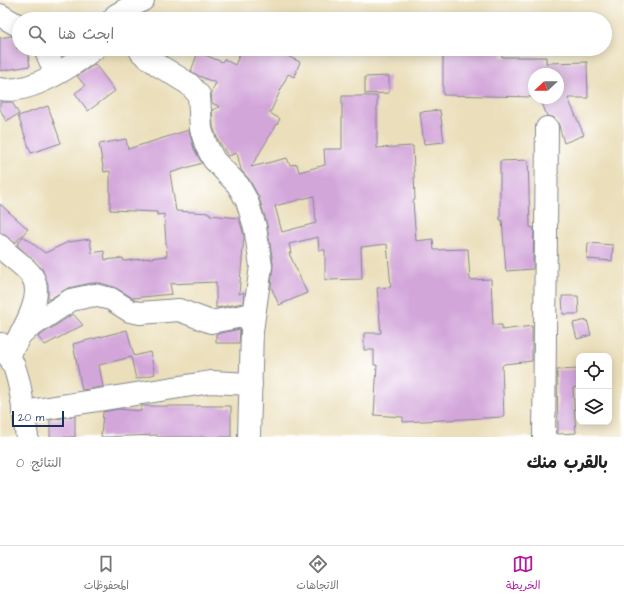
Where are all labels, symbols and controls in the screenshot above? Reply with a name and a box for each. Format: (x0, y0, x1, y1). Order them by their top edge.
search box (12, 12, 612, 56)
icon: search (26, 23, 48, 45)
text: ابحث هنا (58, 24, 114, 45)
north arrow (528, 68, 564, 104)
map controls (576, 353, 612, 425)
button: locate (576, 353, 612, 389)
button: layers (576, 389, 612, 425)
scale bar (12, 409, 64, 428)
text: 20 m (18, 410, 44, 425)
text: بالقرب منك (527, 451, 608, 475)
text: النتائج: 0 (16, 454, 62, 472)
tab: المحفوظات (84, 553, 129, 595)
tab: الاتجاهات (296, 553, 339, 595)
tab: الخريطة (506, 553, 540, 595)

